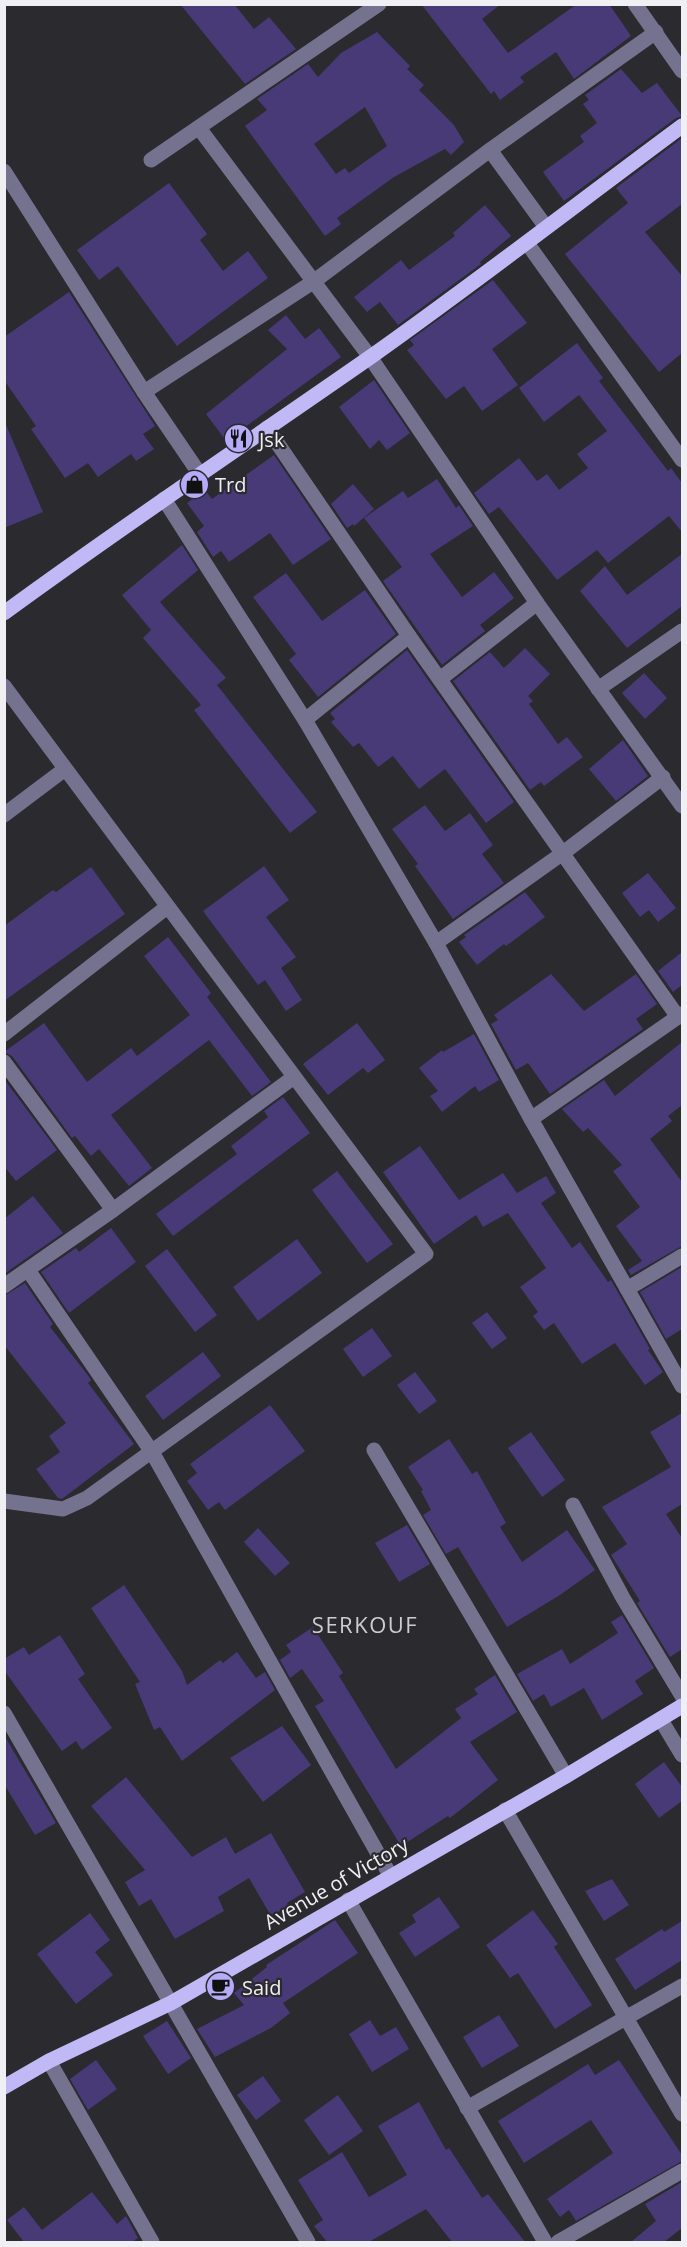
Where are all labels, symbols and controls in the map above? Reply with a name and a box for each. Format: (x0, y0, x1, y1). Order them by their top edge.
restaurant icon: Jsk (222, 423, 254, 455)
place label: Jsk (257, 426, 285, 453)
shop icon: Trd (178, 468, 210, 500)
place label: Trd (215, 471, 246, 498)
district label: SERKOUF (312, 1609, 418, 1639)
street label: Avenue of Victory (259, 1830, 414, 1935)
cafe icon: Said (205, 1971, 237, 2003)
place label: Said (242, 1974, 281, 2001)

